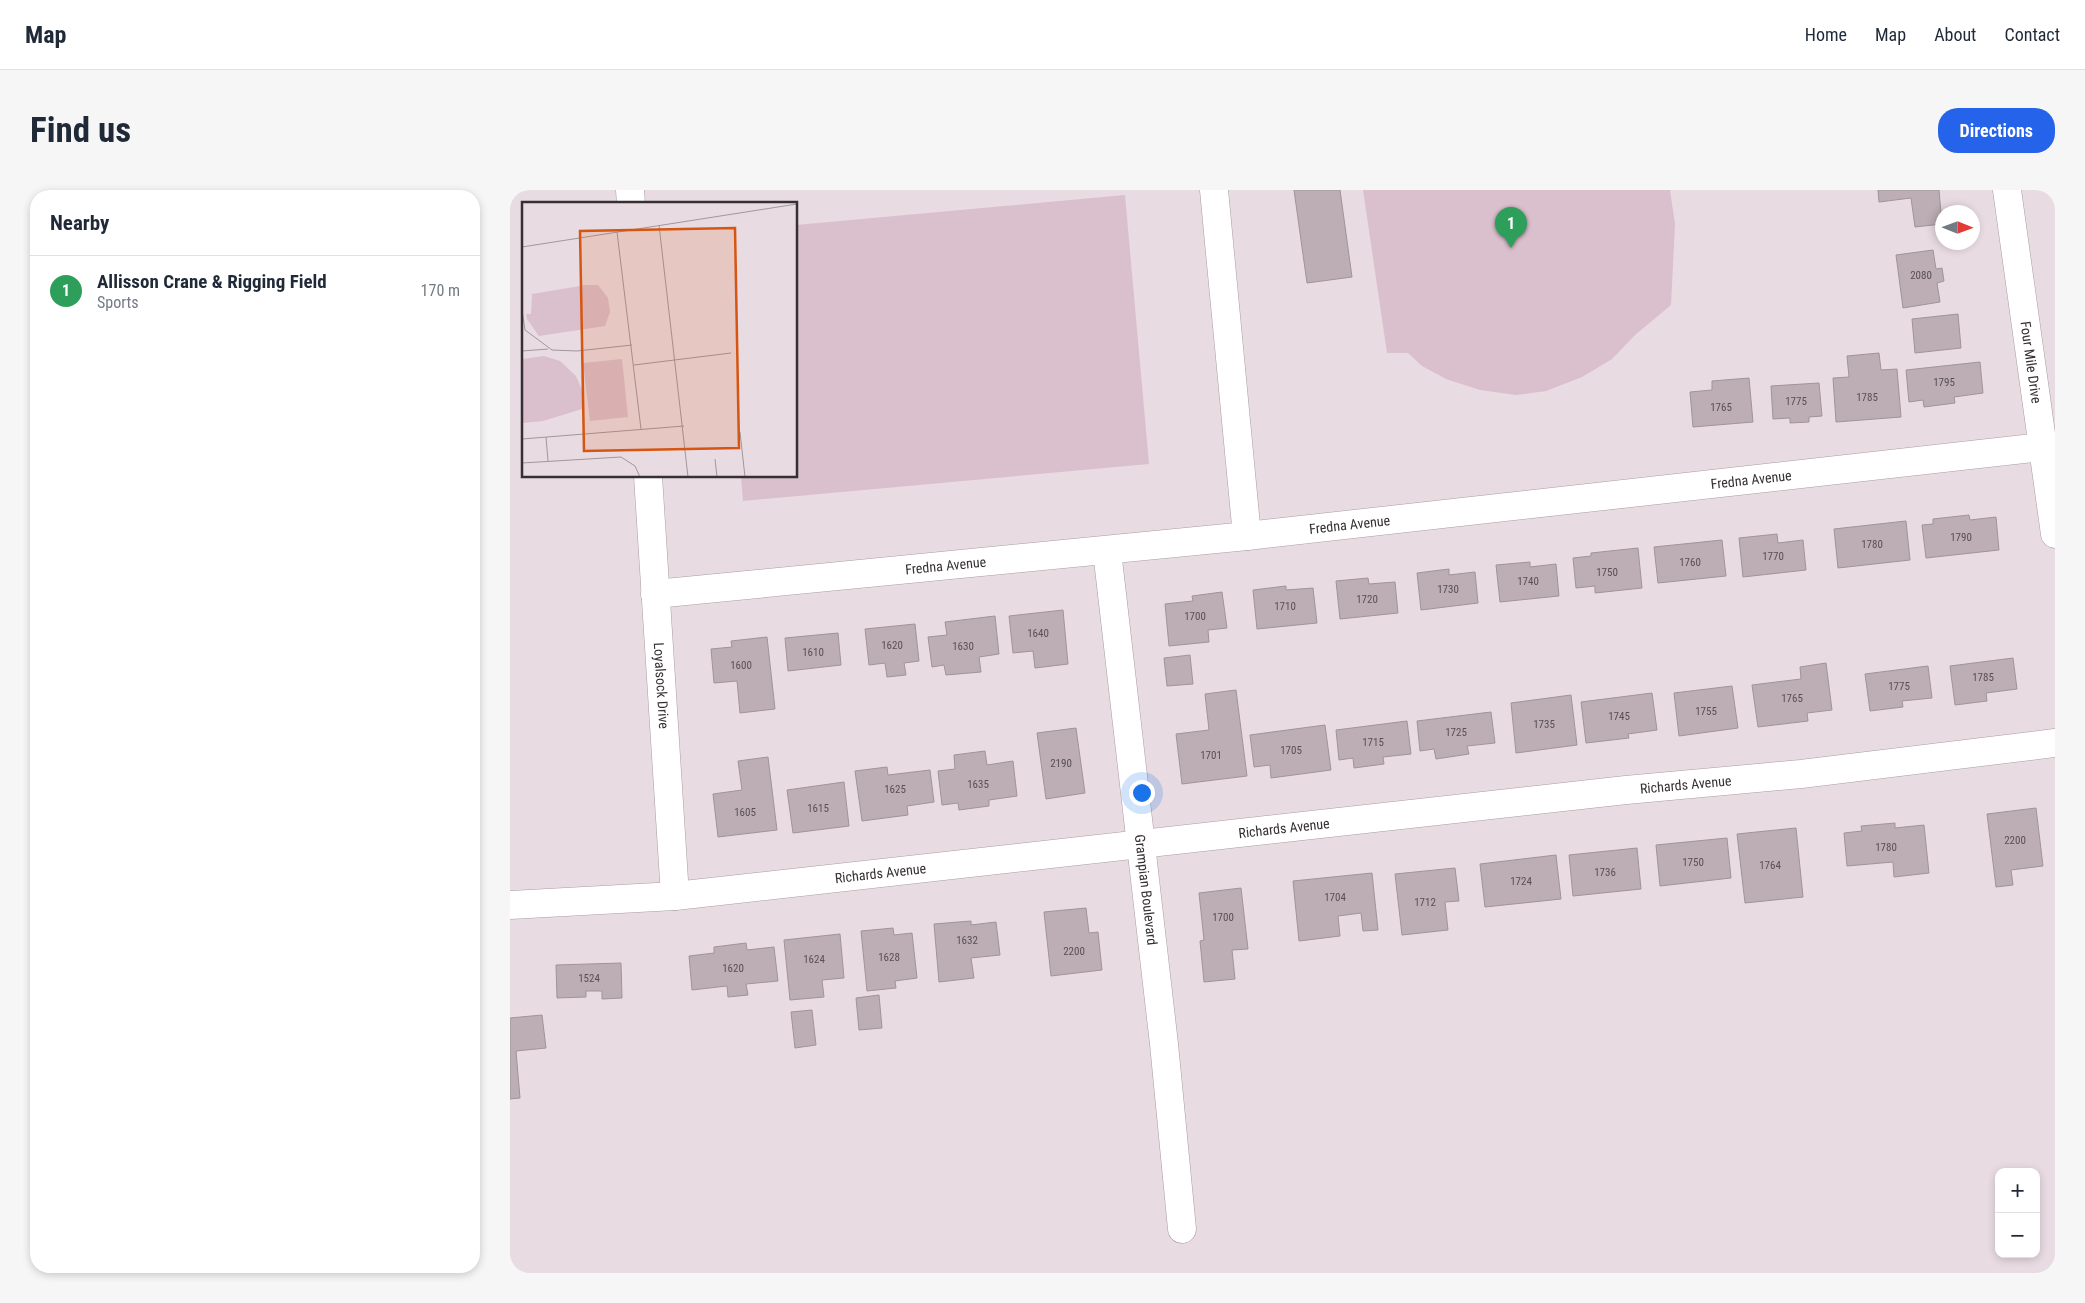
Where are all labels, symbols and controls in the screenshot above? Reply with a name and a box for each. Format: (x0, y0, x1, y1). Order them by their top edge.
text: Map (25, 21, 66, 49)
text: Home (1805, 24, 1847, 45)
text: Map (1875, 24, 1906, 45)
text: About (1934, 24, 1976, 45)
text: Contact (2004, 24, 2060, 45)
button: Directions (1938, 108, 2055, 153)
text: Find us (30, 110, 131, 151)
inset map (522, 202, 798, 478)
north arrow (1935, 205, 1980, 250)
pin: 1 (1495, 207, 1527, 248)
text: Nearby (50, 211, 109, 235)
house number: 2080 (1910, 269, 1932, 282)
text: Allisson Crane & Rigging Field (97, 270, 327, 293)
text: 1 (62, 281, 70, 300)
text: 170 m (421, 281, 460, 300)
text: Sports (97, 293, 139, 312)
street label: Four Mile Drive (2017, 320, 2045, 405)
house number: 1795 (1933, 376, 1955, 389)
house number: 1785 (1856, 391, 1878, 404)
house number: 1775 (1785, 395, 1807, 408)
house number: 1765 (1710, 401, 1732, 414)
street label: Fredna Avenue (1710, 467, 1793, 492)
street label: Fredna Avenue (1308, 512, 1391, 537)
house number: 1790 (1950, 531, 1972, 544)
house number: 1780 (1861, 538, 1883, 551)
house number: 1770 (1762, 550, 1784, 563)
street label: Fredna Avenue (904, 554, 987, 577)
house number: 1760 (1679, 556, 1701, 569)
house number: 1750 (1596, 566, 1618, 579)
house number: 1740 (1517, 575, 1539, 588)
house number: 1730 (1437, 583, 1459, 596)
house number: 1720 (1356, 593, 1378, 606)
house number: 1710 (1274, 600, 1296, 613)
house number: 1700 (1184, 610, 1206, 623)
house number: 1640 (1027, 627, 1049, 640)
house number: 1620 (881, 639, 903, 652)
house number: 1630 (952, 640, 974, 653)
street label: Loyalsock Drive (651, 642, 672, 730)
house number: 1610 (802, 646, 824, 659)
house number: 1600 (730, 659, 752, 672)
house number: 1785 (1972, 671, 1994, 684)
house number: 1775 (1888, 680, 1910, 693)
house number: 1765 (1781, 692, 1803, 705)
house number: 1755 (1695, 705, 1717, 718)
house number: 1745 (1608, 710, 1630, 723)
house number: 1735 (1533, 718, 1555, 731)
house number: 1725 (1445, 726, 1467, 739)
house number: 1715 (1362, 736, 1384, 749)
house number: 1705 (1280, 744, 1302, 757)
house number: 1701 (1200, 749, 1222, 762)
house number: 2190 (1050, 757, 1072, 770)
street label: Richards Avenue (1639, 772, 1732, 797)
house number: 1635 (967, 778, 989, 791)
your location (1129, 780, 1155, 806)
house number: 1625 (884, 783, 906, 796)
house number: 1615 (807, 802, 829, 815)
house number: 1605 (734, 806, 756, 819)
street label: Richards Avenue (1238, 815, 1331, 841)
street label: Grampian Boulevard (1132, 834, 1161, 946)
house number: 2200 (2004, 834, 2026, 847)
house number: 1780 (1875, 841, 1897, 854)
house number: 1750 (1682, 856, 1704, 869)
house number: 1764 (1759, 859, 1781, 872)
street label: Richards Avenue (834, 860, 927, 886)
house number: 1736 (1594, 866, 1616, 879)
house number: 1724 (1510, 875, 1532, 888)
house number: 1704 (1324, 891, 1346, 904)
house number: 1712 (1414, 896, 1436, 909)
house number: 1700 (1212, 911, 1234, 924)
house number: 1632 (956, 934, 978, 947)
house number: 2200 (1063, 945, 1085, 958)
house number: 1628 (878, 951, 900, 964)
house number: 1624 (803, 953, 825, 966)
house number: 1620 (722, 962, 744, 975)
house number: 1524 (578, 972, 600, 985)
map controls (1995, 1168, 2040, 1258)
button: + (1995, 1168, 2040, 1213)
button: − (1995, 1213, 2040, 1258)

